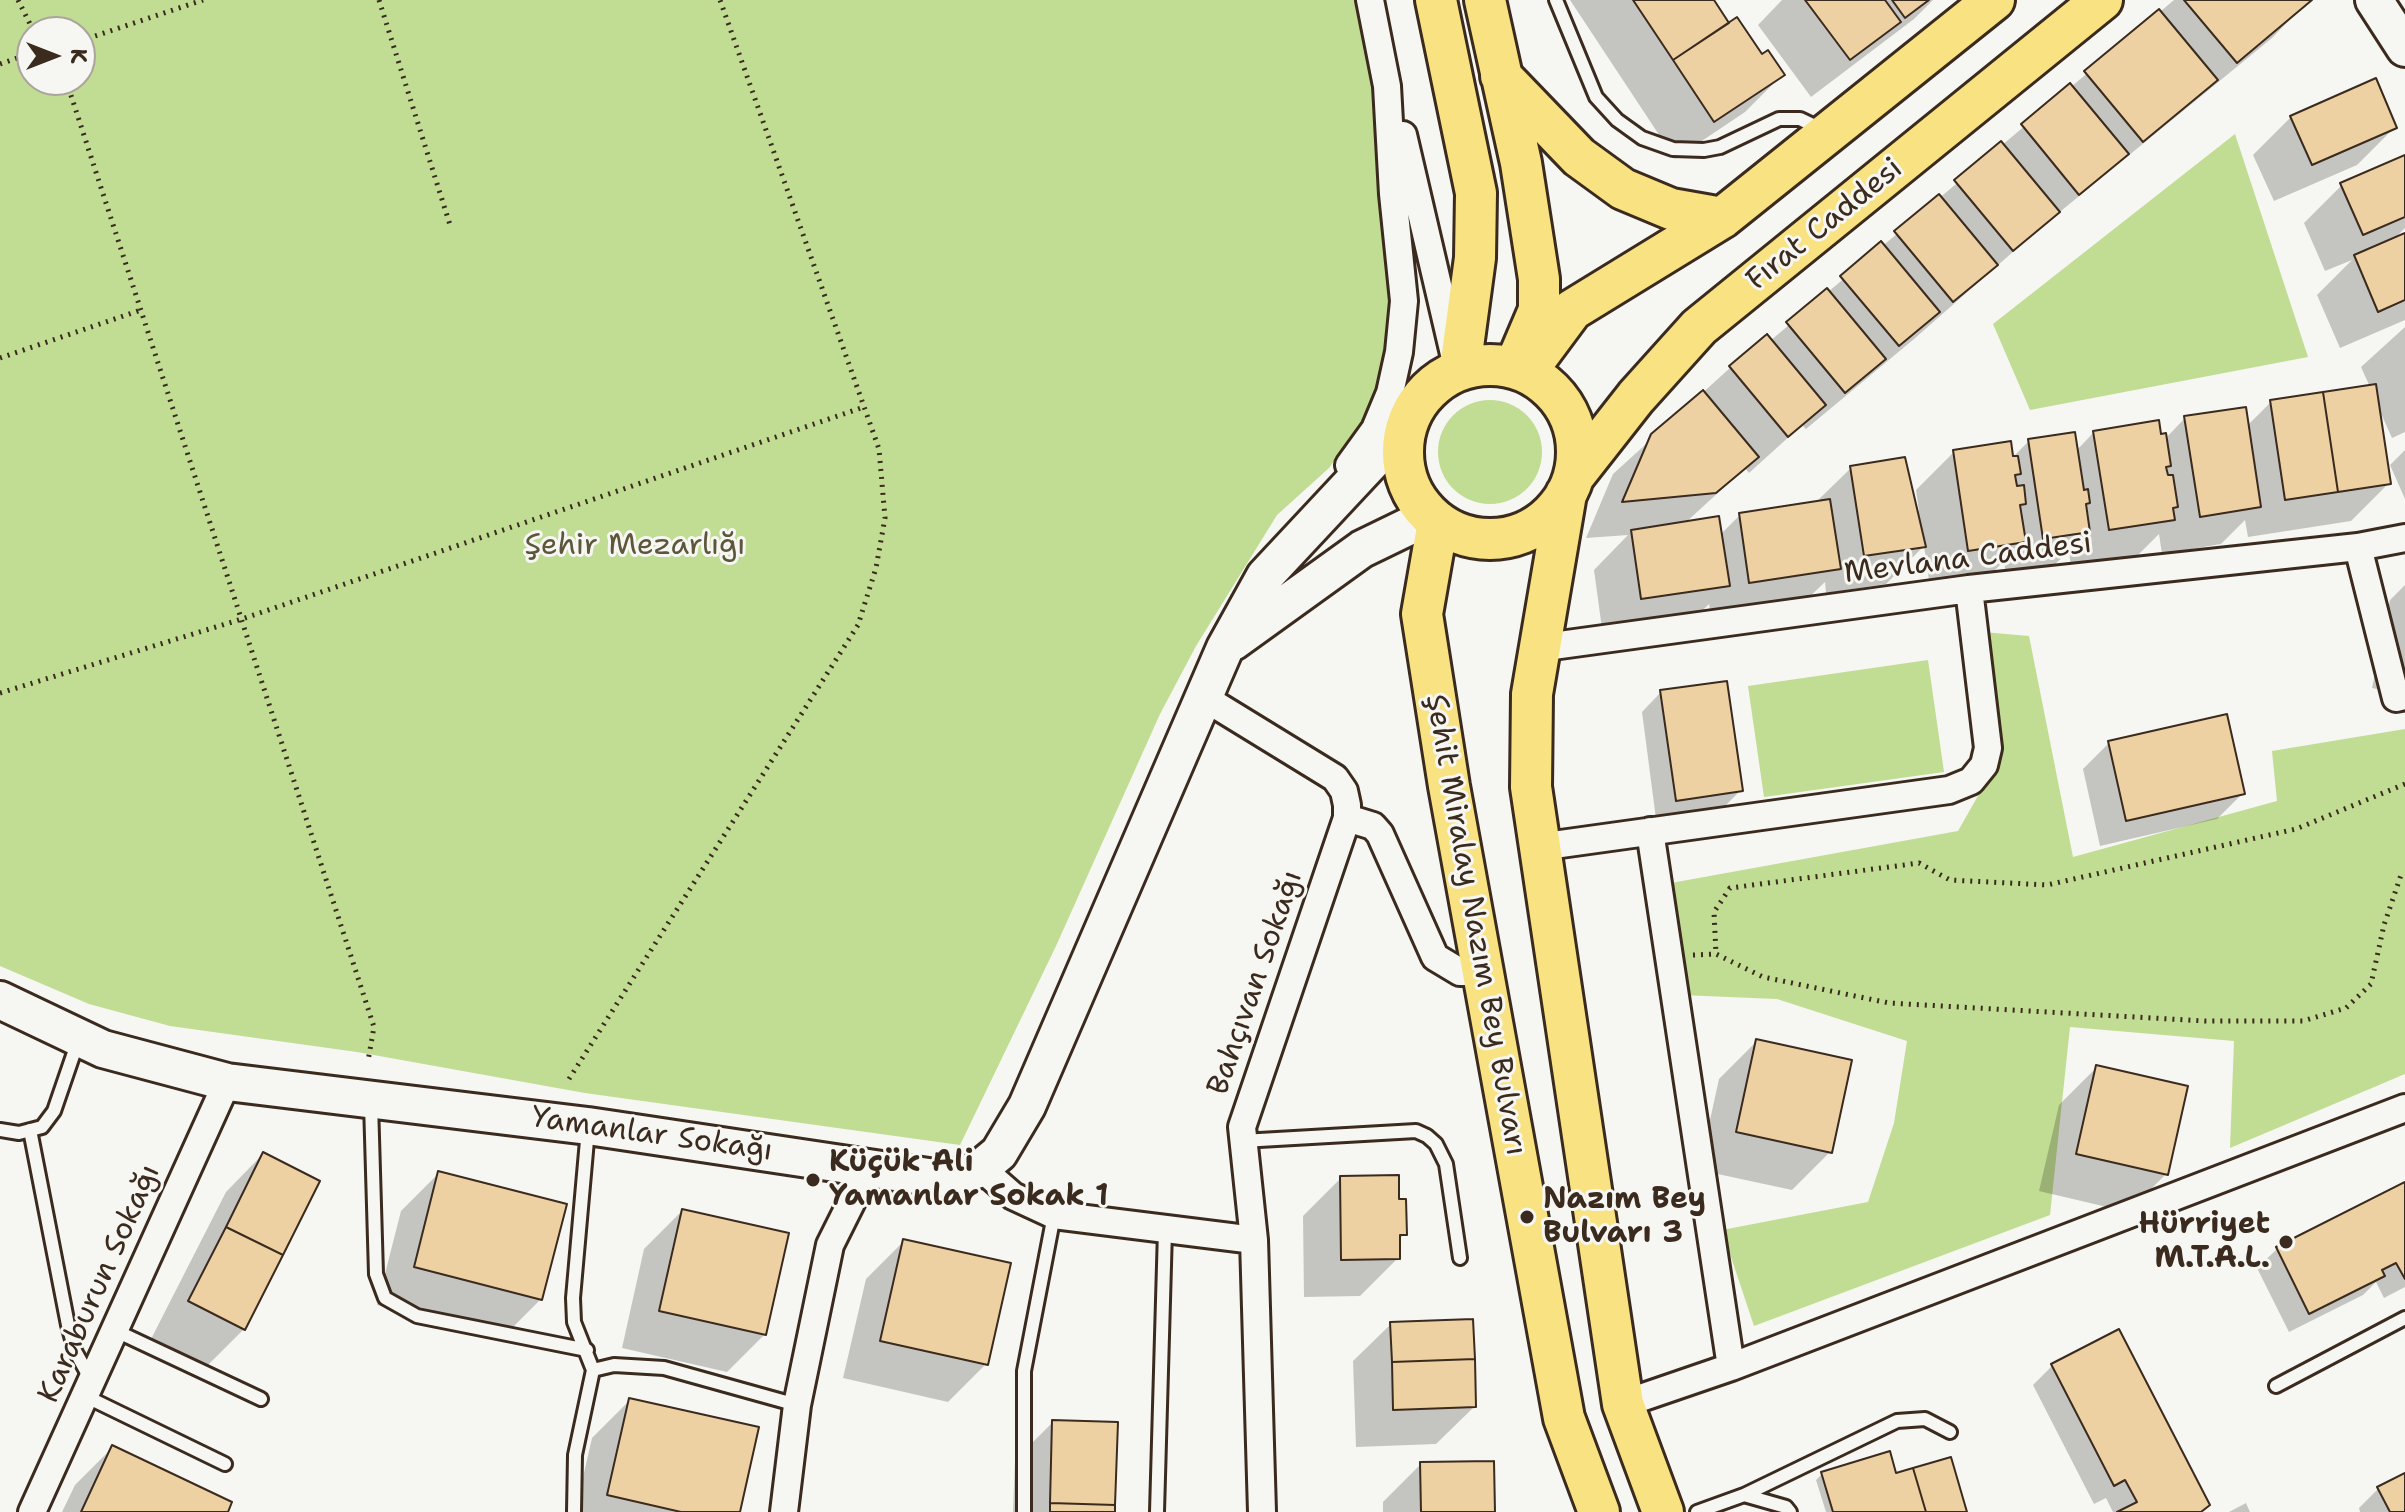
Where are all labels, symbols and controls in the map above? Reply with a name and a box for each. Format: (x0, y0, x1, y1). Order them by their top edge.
north arrow (16, 16, 96, 96)
text: K (64, 48, 93, 64)
street label: Fırat Caddesi (1740, 151, 1910, 299)
street label: Mevlana Caddesi (1842, 526, 2094, 592)
park label: Şehir Mezarlığı (525, 528, 745, 564)
street label: Şehit Miralay Nazım Bey Bulvarı (1417, 692, 1533, 1158)
street label: Bahçıvan Sokağı (1201, 866, 1311, 1100)
street label: Yamanlar Sokağı (529, 1100, 775, 1170)
place label: Küçük Ali Yamanlar Sokak 1 (829, 1145, 1109, 1216)
street label: Karaburun Sokağı (31, 1159, 169, 1409)
marker: Küçük Ali Yamanlar Sokak 1 (804, 1171, 822, 1189)
place label: Nazım Bey Bulvarı 3 (1543, 1182, 1706, 1252)
place label: Hürriyet M.T.A.L. (2138, 1207, 2270, 1278)
marker: Nazım Bey Bulvarı 3 (1518, 1208, 1536, 1226)
marker: Hürriyet M.T.A.L. (2277, 1233, 2295, 1251)

